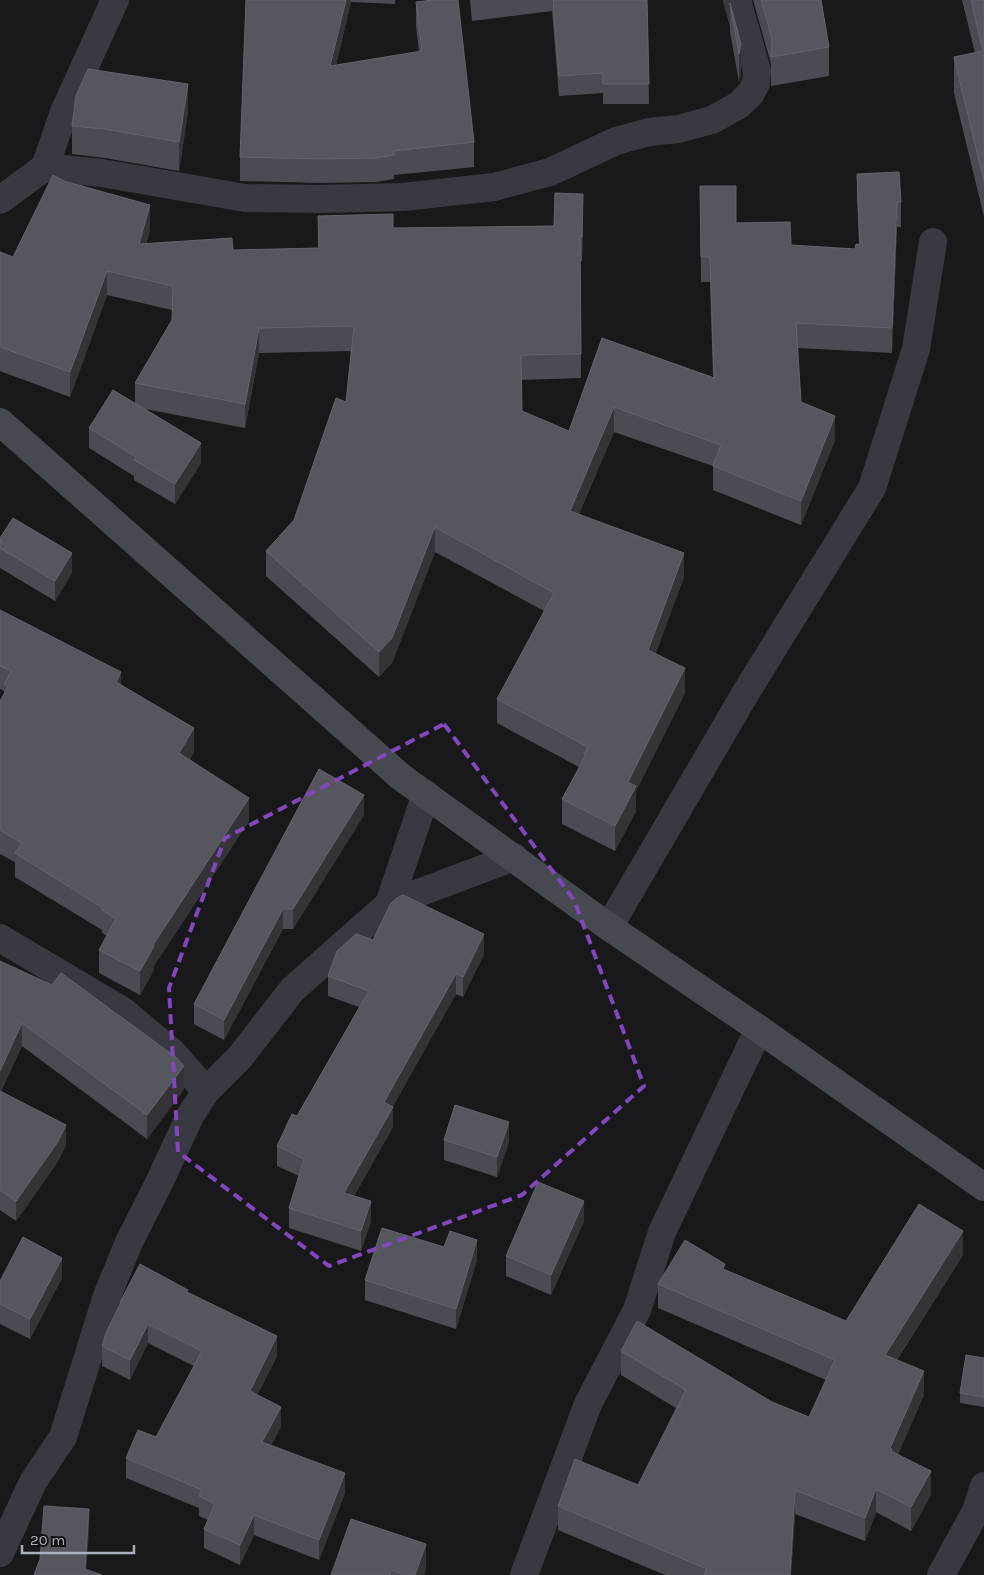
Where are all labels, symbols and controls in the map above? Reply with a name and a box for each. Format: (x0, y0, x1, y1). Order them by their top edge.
scale bar (22, 1522, 135, 1554)
text: 20 m (30, 1531, 65, 1549)

